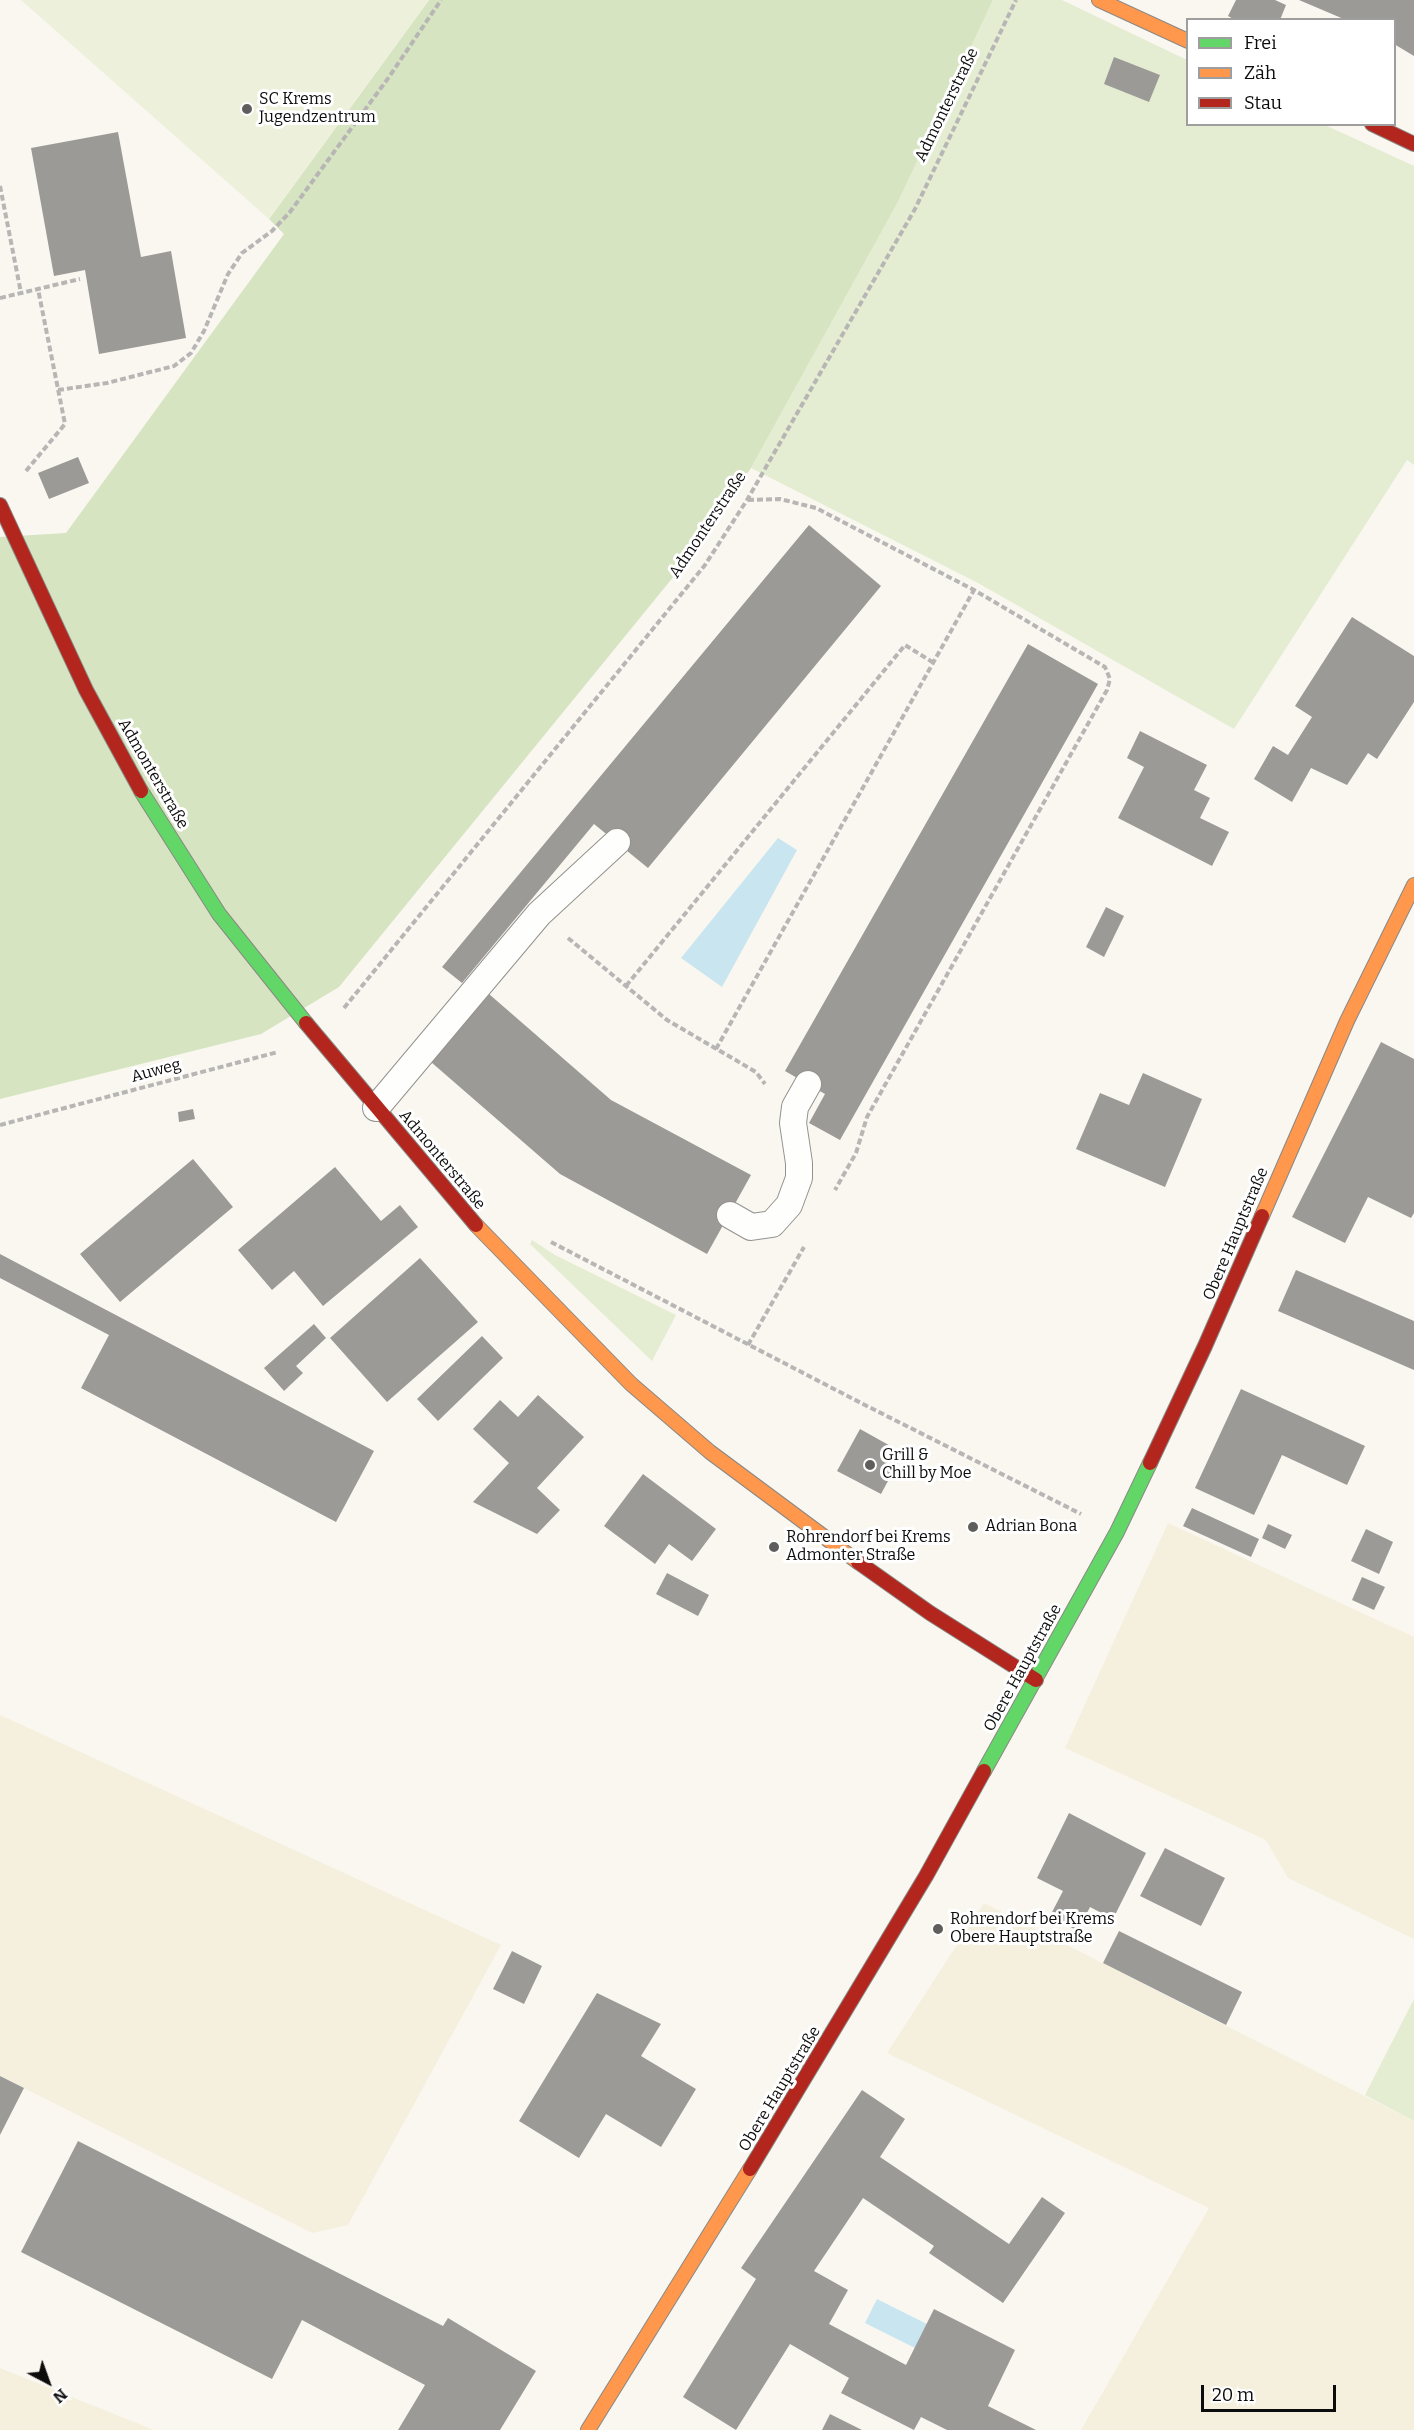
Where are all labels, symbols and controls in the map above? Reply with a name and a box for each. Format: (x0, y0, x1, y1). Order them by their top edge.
legend (1186, 18, 1396, 126)
text: Frei (1244, 32, 1277, 54)
street label: Admonterstraße (911, 45, 983, 165)
text: Zäh (1244, 62, 1276, 84)
place label: SC Krems Jugendzentrum (259, 90, 376, 128)
text: Stau (1244, 92, 1282, 114)
marker: SC Krems Jugendzentrum (240, 102, 254, 116)
street label: Admonterstraße (665, 468, 751, 582)
street label: Admonterstraße (114, 715, 192, 833)
street label: Auweg (129, 1055, 183, 1087)
street label: Admonterstraße (395, 1106, 489, 1214)
street label: Obere Hauptstraße (1199, 1165, 1273, 1303)
place label: Grill & Chill by Moe (882, 1446, 972, 1484)
marker: Grill & Chill by Moe (863, 1458, 877, 1472)
place label: Adrian Bona (985, 1517, 1077, 1537)
marker: Adrian Bona (966, 1520, 980, 1534)
place label: Rohrendorf bei Krems Admonter Straße (786, 1528, 951, 1566)
marker: Rohrendorf bei Krems Admonter Straße (767, 1540, 781, 1554)
street label: Obere Hauptstraße (980, 1601, 1066, 1735)
place label: Rohrendorf bei Krems Obere Hauptstraße (950, 1910, 1115, 1948)
marker: Rohrendorf bei Krems Obere Hauptstraße (931, 1922, 945, 1936)
street label: Obere Hauptstraße (735, 2023, 825, 2155)
north arrow (18, 2352, 78, 2412)
scale bar (1204, 2373, 1339, 2411)
text: 20 m (1212, 2384, 1254, 2406)
text: N (49, 2385, 71, 2407)

